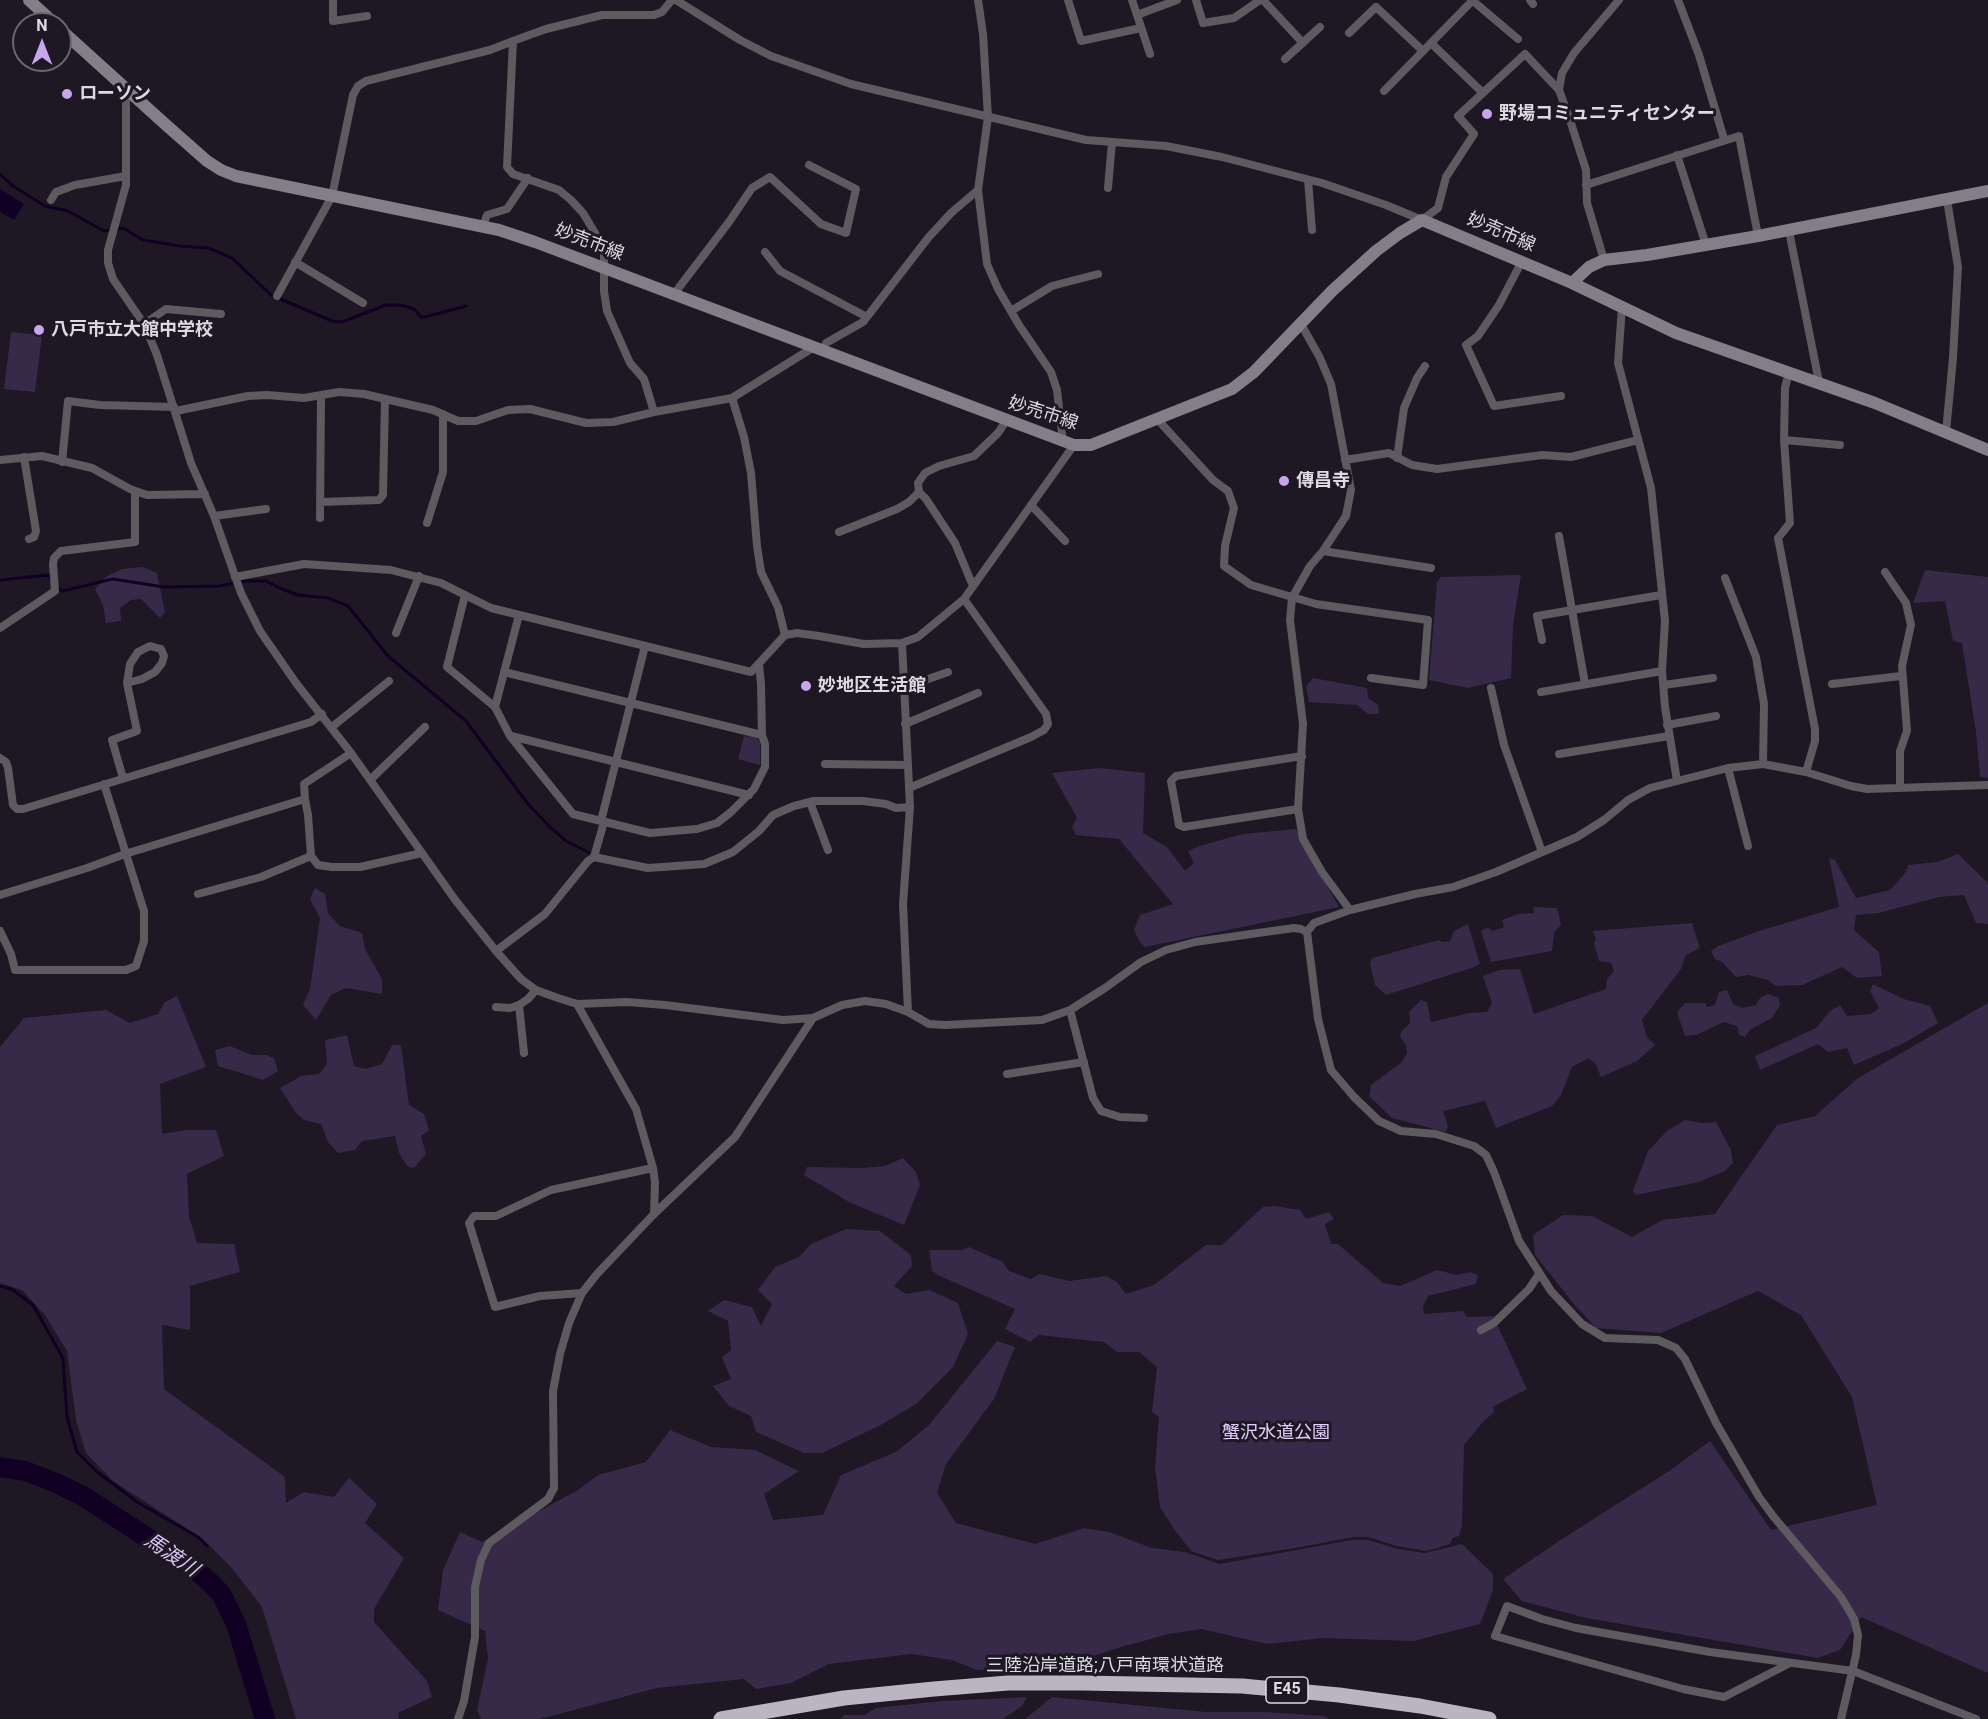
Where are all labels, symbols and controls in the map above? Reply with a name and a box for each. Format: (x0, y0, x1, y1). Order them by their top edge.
north arrow (12, 12, 72, 72)
text: N (36, 16, 48, 35)
place label: ローソン (79, 83, 151, 105)
marker: ローソン (60, 87, 74, 101)
place label: 野場コミュニティセンター (1499, 103, 1715, 125)
marker: 野場コミュニティセンター (1480, 107, 1494, 121)
street label: 妙売市線 (1464, 209, 1538, 257)
street label: 妙売市線 (552, 220, 626, 266)
place label: 八戸市立大館中学校 (51, 319, 213, 341)
marker: 八戸市立大館中学校 (32, 323, 46, 337)
street label: 妙売市線 (1005, 393, 1081, 435)
place label: 傳昌寺 (1296, 470, 1350, 492)
marker: 傳昌寺 (1277, 474, 1291, 488)
place label: 妙地区生活館 (818, 675, 926, 697)
marker: 妙地区生活館 (799, 679, 813, 693)
park label: 蟹沢水道公園 (1222, 1422, 1330, 1444)
water label: 馬渡川 (139, 1529, 203, 1583)
street label: 三陸沿岸道路;八戸南環状道路 (986, 1655, 1224, 1677)
road number: E45 (1266, 1677, 1308, 1703)

